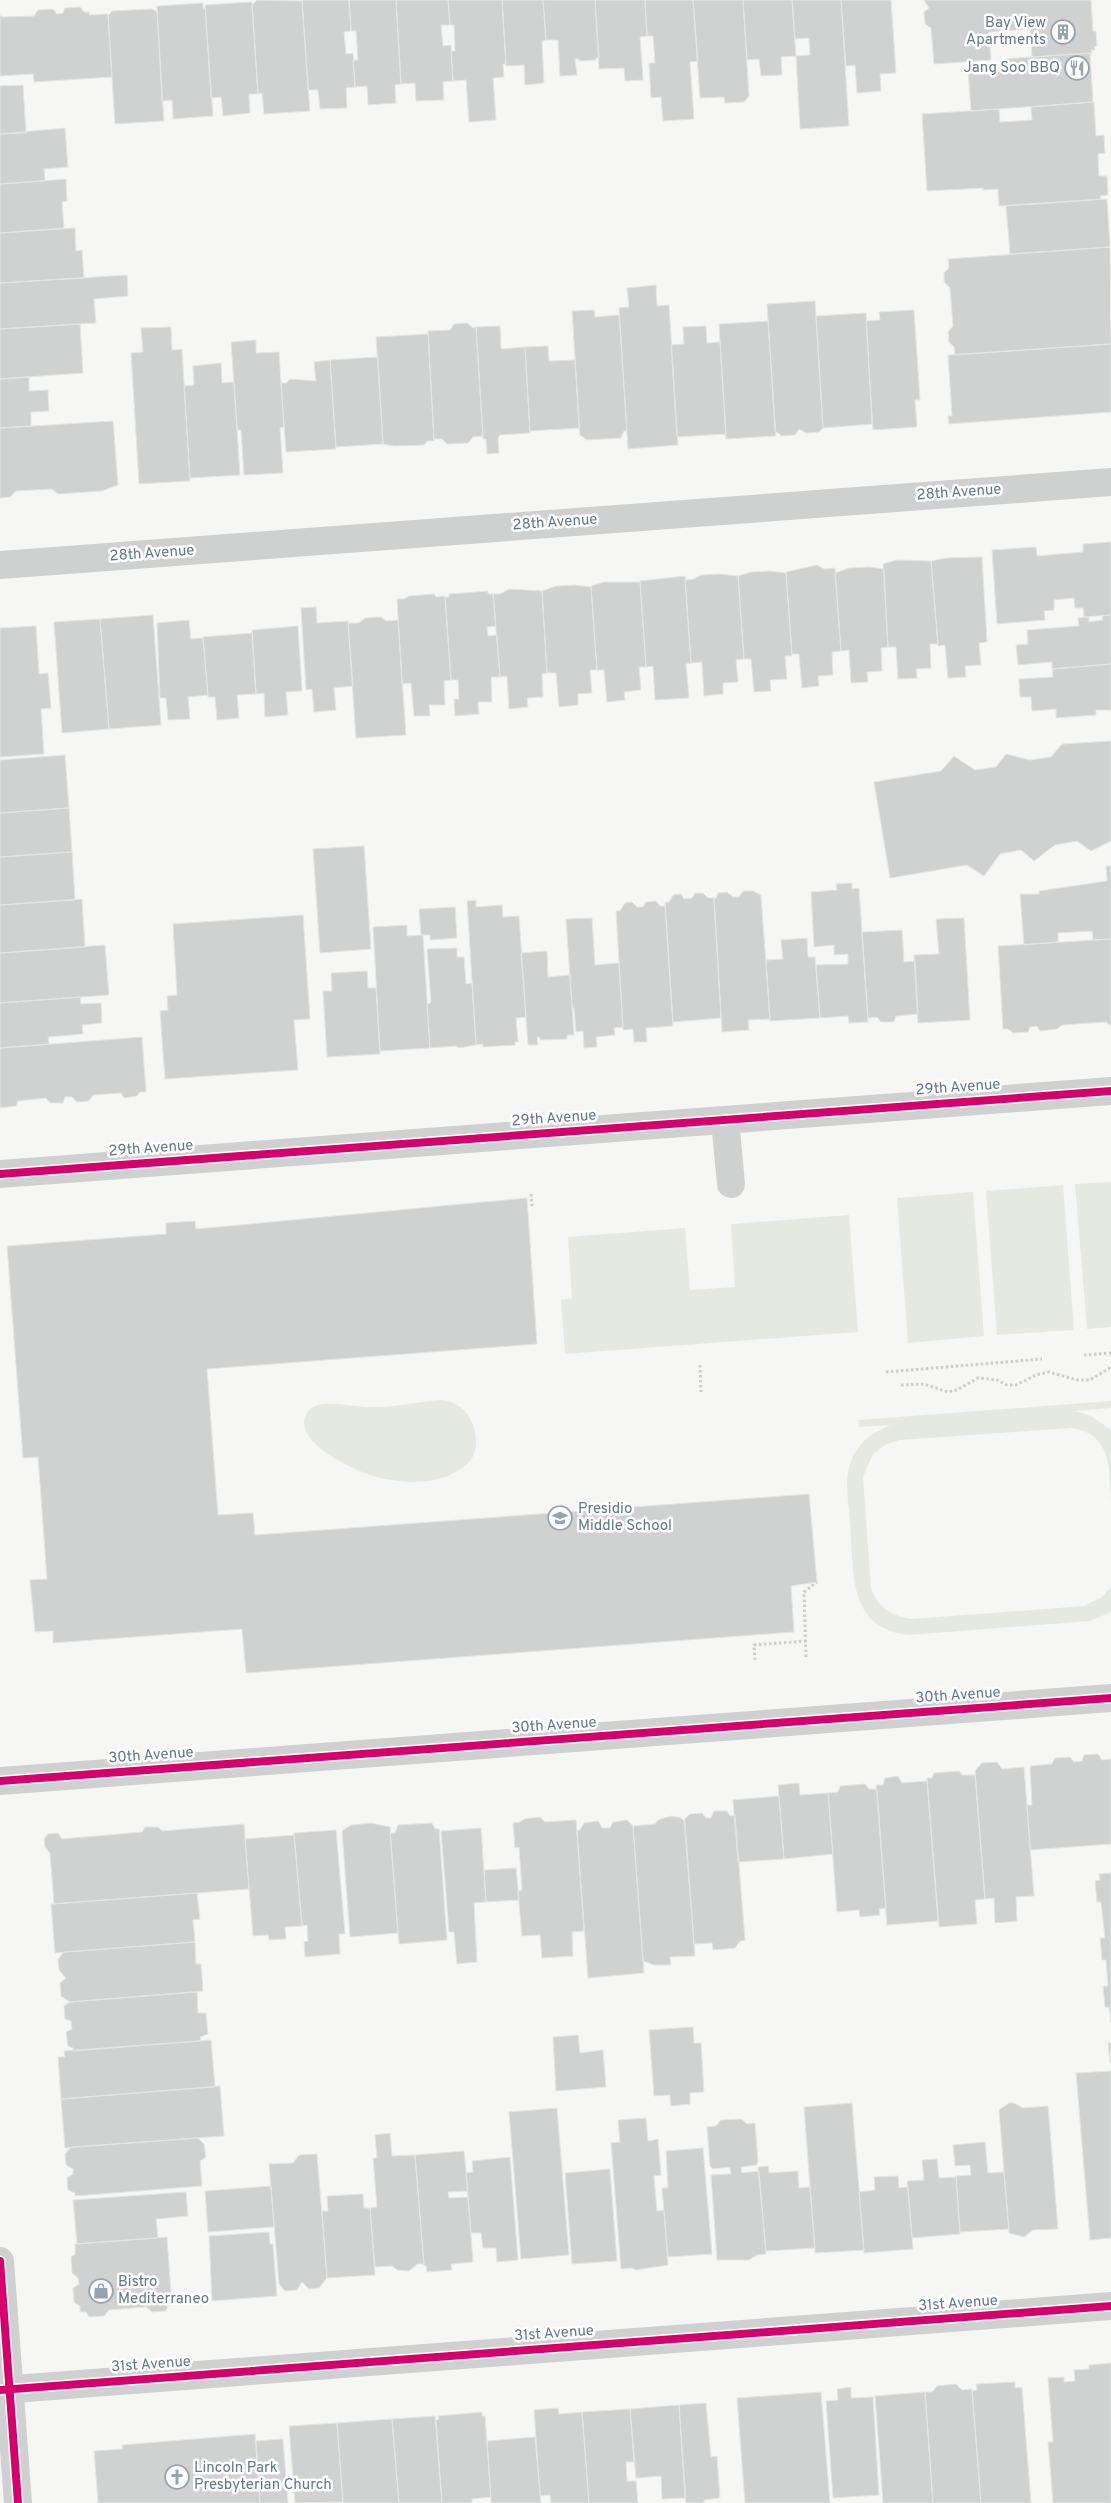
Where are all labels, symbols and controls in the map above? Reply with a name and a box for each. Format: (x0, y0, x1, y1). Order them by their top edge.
place label: Bay View Apartments (966, 14, 1046, 50)
building icon: Bay View Apartments (1050, 19, 1076, 45)
restaurant icon: Jang Soo BBQ (1064, 55, 1090, 81)
place label: Jang Soo BBQ (963, 59, 1060, 78)
street label: 28th Avenue (916, 481, 1002, 505)
street label: 28th Avenue (512, 511, 598, 535)
street label: 28th Avenue (109, 542, 195, 566)
street label: 29th Avenue (915, 1076, 1001, 1100)
street label: 29th Avenue (511, 1107, 597, 1131)
street label: 29th Avenue (108, 1137, 194, 1161)
place label: Presidio Middle School (578, 1500, 672, 1536)
school or university icon: Presidio Middle School (547, 1505, 573, 1531)
street label: 30th Avenue (915, 1684, 1001, 1708)
street label: 30th Avenue (511, 1714, 597, 1738)
street label: 30th Avenue (108, 1744, 194, 1768)
place label: Bistro Mediterraneo (118, 2273, 209, 2309)
shop icon: Bistro Mediterraneo (88, 2278, 114, 2304)
street label: 31st Avenue (917, 2292, 999, 2316)
street label: 31st Avenue (513, 2322, 595, 2346)
street label: 31st Avenue (110, 2353, 192, 2377)
place label: Lincoln Park Presbyterian Church (194, 2459, 332, 2495)
church icon: Lincoln Park Presbyterian Church (164, 2464, 190, 2490)

